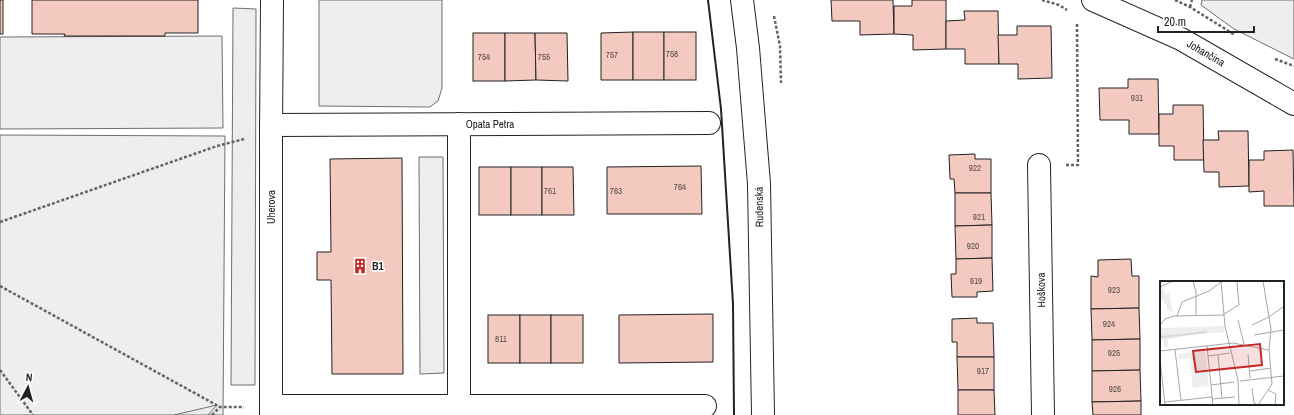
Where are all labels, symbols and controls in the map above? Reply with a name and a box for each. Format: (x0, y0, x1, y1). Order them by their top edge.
scale bar (1158, 8, 1254, 34)
text: 20 m (1164, 14, 1186, 30)
street label: Johančina (1184, 37, 1228, 69)
house number: 758 (666, 48, 678, 60)
house number: 757 (606, 49, 618, 61)
house number: 754 (478, 51, 490, 63)
house number: 755 (538, 51, 550, 63)
house number: 931 (1131, 92, 1143, 104)
street label: Opata Petra (466, 117, 514, 131)
house number: 922 (969, 162, 981, 174)
house number: 764 (674, 181, 686, 193)
house number: 761 (544, 185, 556, 197)
house number: 763 (610, 185, 622, 197)
street label: Rudenská (752, 187, 766, 227)
street label: Uherova (264, 190, 278, 224)
house number: 921 (973, 211, 985, 223)
house number: 920 (967, 240, 979, 252)
building icon: B1 (351, 257, 369, 275)
place label: B1 (372, 259, 384, 273)
street label: Hoškova (1034, 272, 1048, 308)
house number: 919 (970, 275, 982, 287)
inset map (1160, 281, 1284, 405)
house number: 923 (1108, 284, 1120, 296)
house number: 924 (1103, 318, 1115, 330)
house number: 811 (495, 333, 507, 345)
house number: 925 (1108, 347, 1120, 359)
house number: 917 (977, 365, 989, 377)
north arrow (8, 367, 48, 407)
text: N (25, 370, 33, 384)
house number: 926 (1109, 383, 1121, 395)

